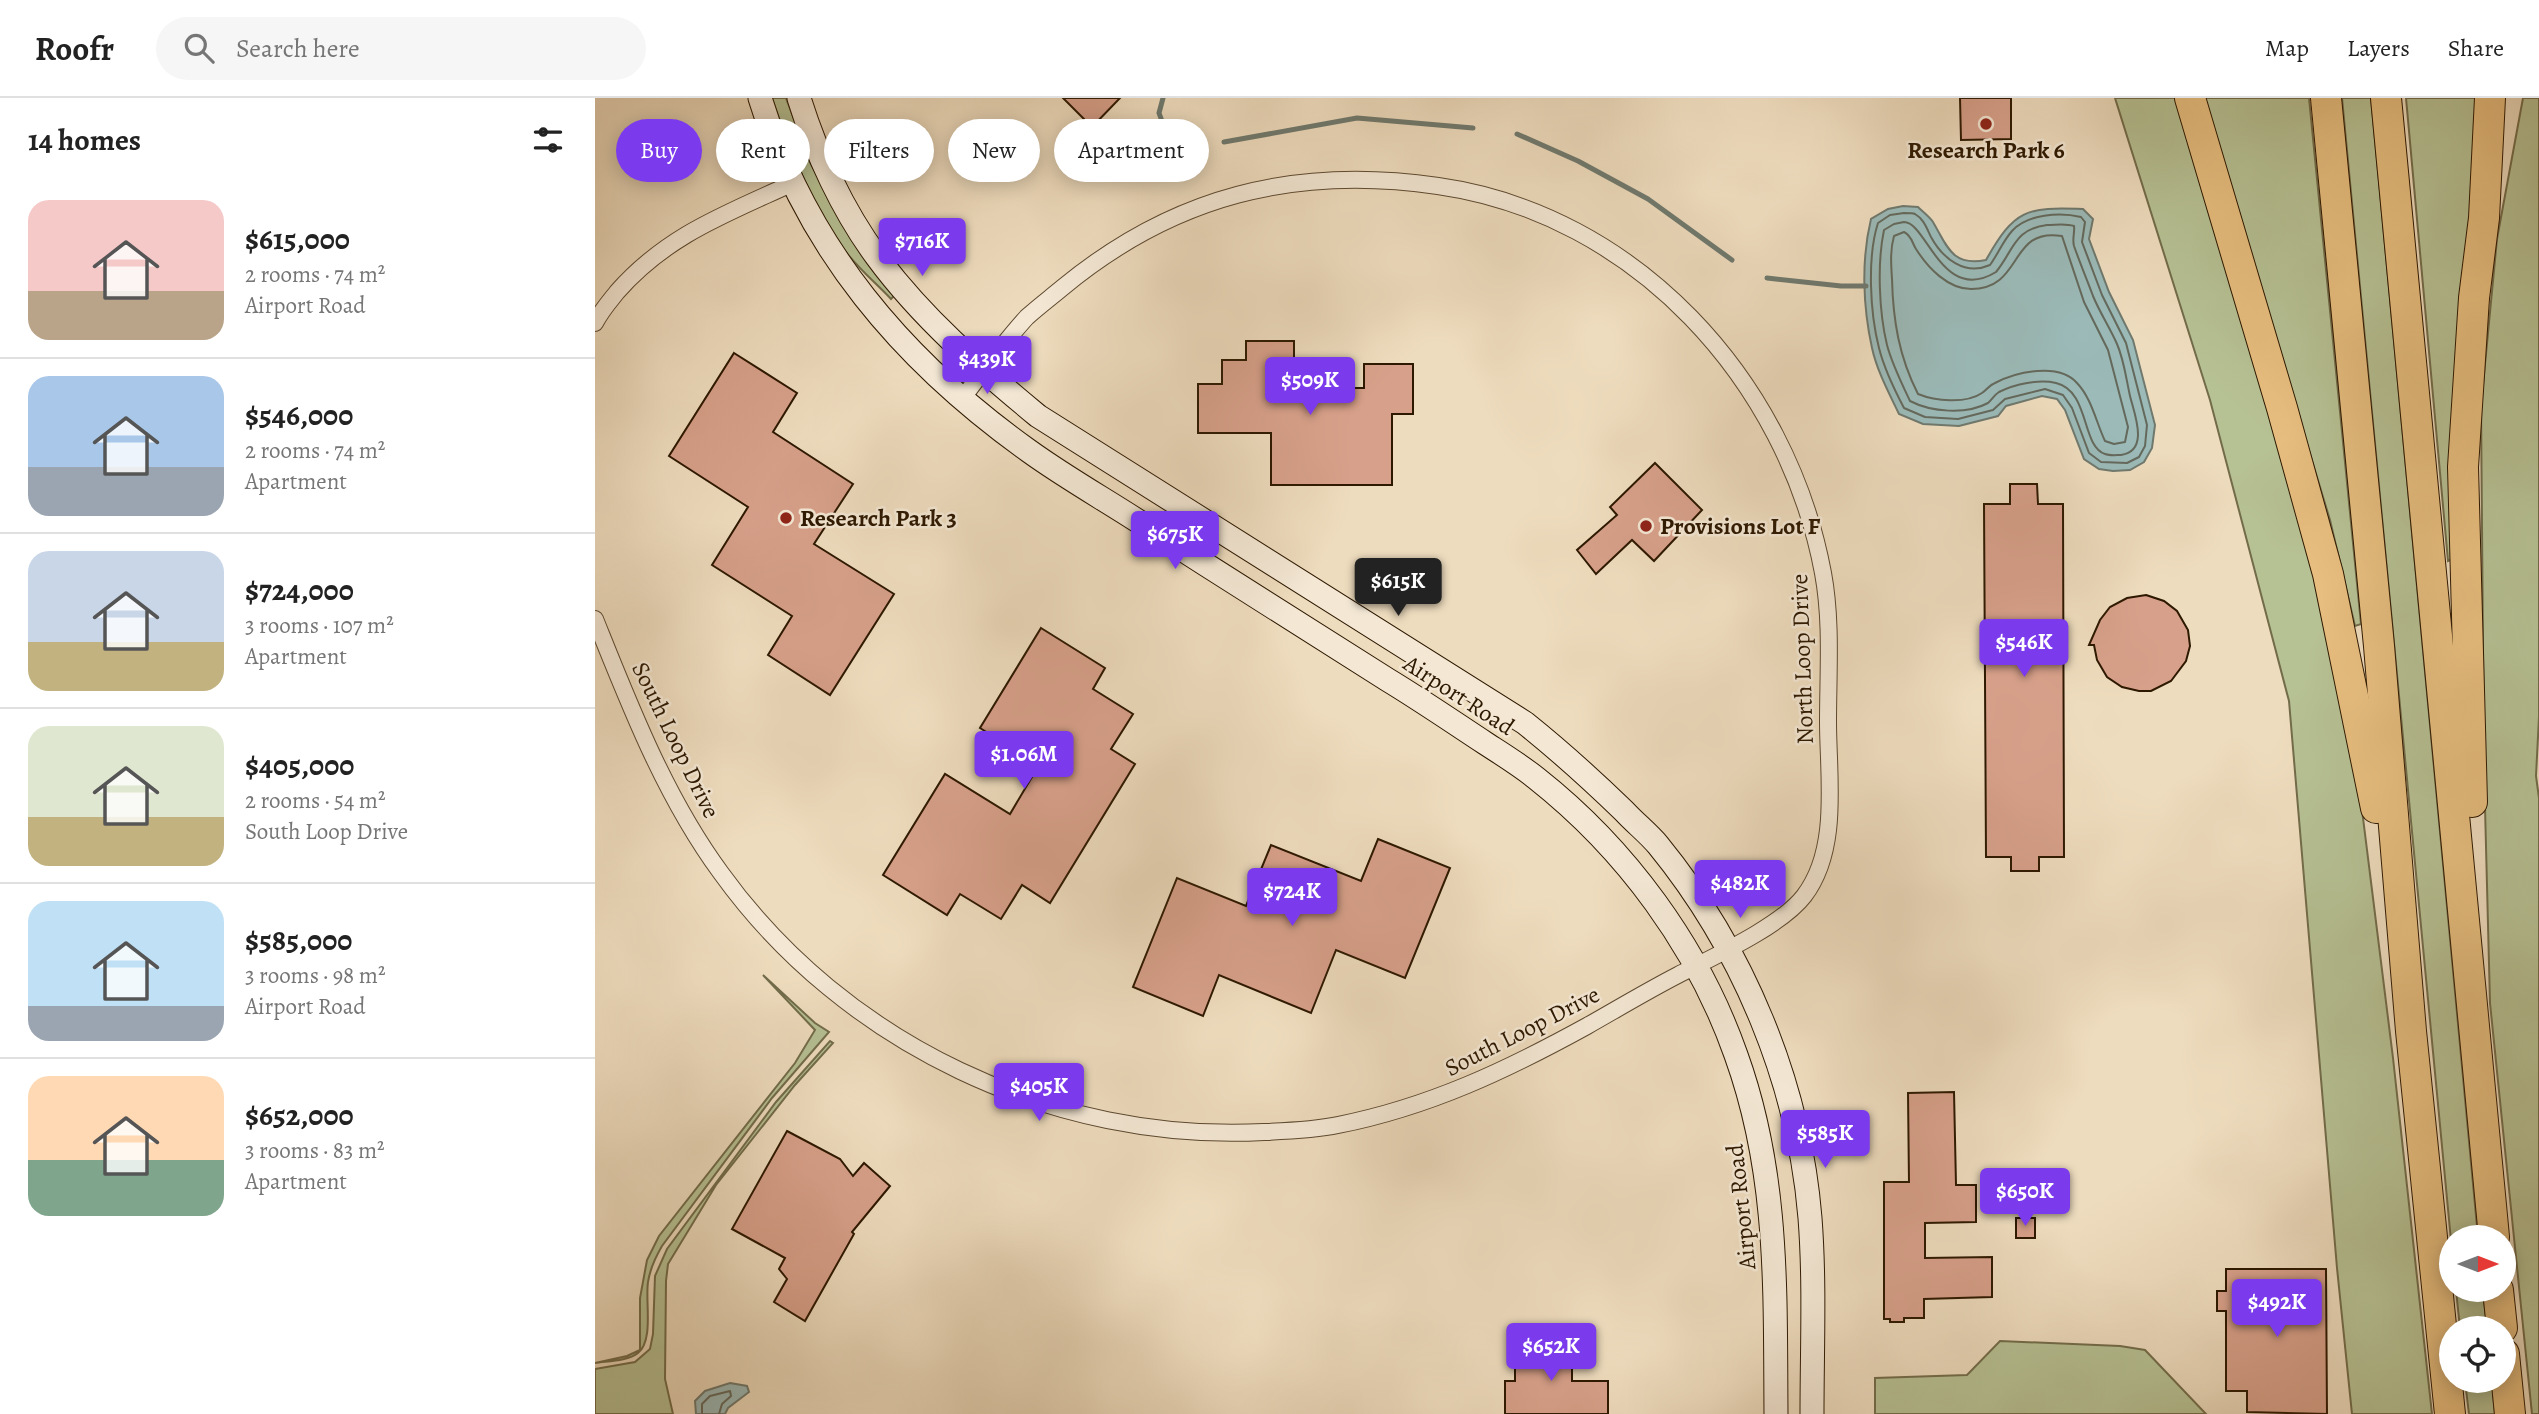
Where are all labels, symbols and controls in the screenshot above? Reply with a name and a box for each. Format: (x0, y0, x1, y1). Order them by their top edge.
search box (156, 17, 646, 80)
text: Roofr (35, 26, 114, 71)
icon: search (180, 29, 218, 67)
text: Search here (236, 31, 360, 66)
text: Map (2265, 32, 2309, 64)
text: Layers (2347, 32, 2410, 64)
text: Share (2448, 32, 2504, 64)
marker: Research Park 6 (1978, 116, 1994, 132)
chip: Buy (616, 119, 702, 182)
chip: Rent (716, 119, 810, 182)
chip: Filters (824, 119, 934, 182)
chip: New (948, 119, 1040, 182)
chip: Apartment (1054, 119, 1209, 182)
text: 14 homes (28, 120, 141, 160)
icon: filters (529, 121, 567, 159)
place label: Research Park 6 (1907, 134, 2065, 166)
pin: $716K (873, 218, 971, 278)
text: $615,000 (245, 219, 350, 259)
text: $716K (895, 225, 949, 256)
icon: home (84, 228, 168, 312)
text: 2 rooms · 74 m² (245, 259, 385, 290)
text: Airport Road (245, 290, 366, 321)
pin: $439K (938, 336, 1036, 396)
text: $439K (958, 343, 1016, 374)
pin: $509K (1261, 358, 1359, 417)
text: $509K (1281, 364, 1339, 395)
text: $546,000 (245, 395, 353, 435)
icon: home (84, 404, 168, 488)
text: 2 rooms · 74 m² (245, 435, 385, 466)
text: Apartment (245, 466, 347, 497)
place label: Research Park 3 (800, 502, 957, 534)
marker: Research Park 3 (778, 510, 794, 526)
place label: Provisions Lot F (1660, 510, 1821, 542)
pin: $675K (1126, 512, 1224, 571)
text: $675K (1147, 518, 1203, 549)
marker: Provisions Lot F (1638, 518, 1654, 534)
pin: $615K (1349, 559, 1447, 618)
text: $615K (1371, 565, 1425, 596)
text: $724,000 (245, 570, 354, 610)
street label: North Loop Drive (1783, 573, 1821, 745)
icon: home (84, 579, 168, 663)
text: 3 rooms · 107 m² (245, 610, 394, 641)
pin: $546K (1975, 620, 2073, 679)
text: $546K (1995, 626, 2053, 657)
text: Apartment (245, 641, 347, 672)
street label: Airport Road (1397, 647, 1521, 743)
street label: South Loop Drive (624, 657, 728, 823)
pin: $1.06M (967, 732, 1081, 791)
text: $1.06M (991, 738, 1057, 769)
text: $405,000 (245, 745, 354, 785)
icon: home (84, 754, 168, 838)
text: 2 rooms · 54 m² (245, 785, 386, 816)
text: South Loop Drive (245, 816, 408, 847)
pin: $482K (1691, 860, 1789, 920)
text: $482K (1711, 867, 1769, 898)
pin: $724K (1243, 868, 1341, 928)
text: $724K (1263, 875, 1321, 906)
text: $585,000 (245, 920, 352, 960)
icon: home (84, 929, 168, 1013)
text: 3 rooms · 98 m² (245, 960, 386, 991)
street label: South Loop Drive (1439, 978, 1605, 1084)
text: Airport Road (245, 991, 366, 1022)
pin: $405K (990, 1063, 1088, 1123)
text: $405K (1010, 1070, 1068, 1101)
text: $652,000 (245, 1095, 354, 1135)
icon: home (84, 1104, 168, 1188)
pin: $585K (1776, 1110, 1874, 1170)
text: $585K (1797, 1117, 1853, 1148)
text: 3 rooms · 83 m² (245, 1135, 385, 1166)
street label: Airport Road (1718, 1143, 1764, 1272)
text: Apartment (245, 1166, 347, 1197)
pin: $650K (1976, 1168, 2074, 1228)
text: $650K (1996, 1175, 2054, 1206)
north arrow (2439, 1225, 2517, 1302)
map controls (2439, 1225, 2516, 1393)
pin: $492K (2228, 1280, 2326, 1339)
text: $492K (2248, 1286, 2306, 1317)
button: locate (2439, 1316, 2516, 1393)
pin: $652K (1502, 1324, 1600, 1383)
text: $652K (1522, 1330, 1580, 1361)

